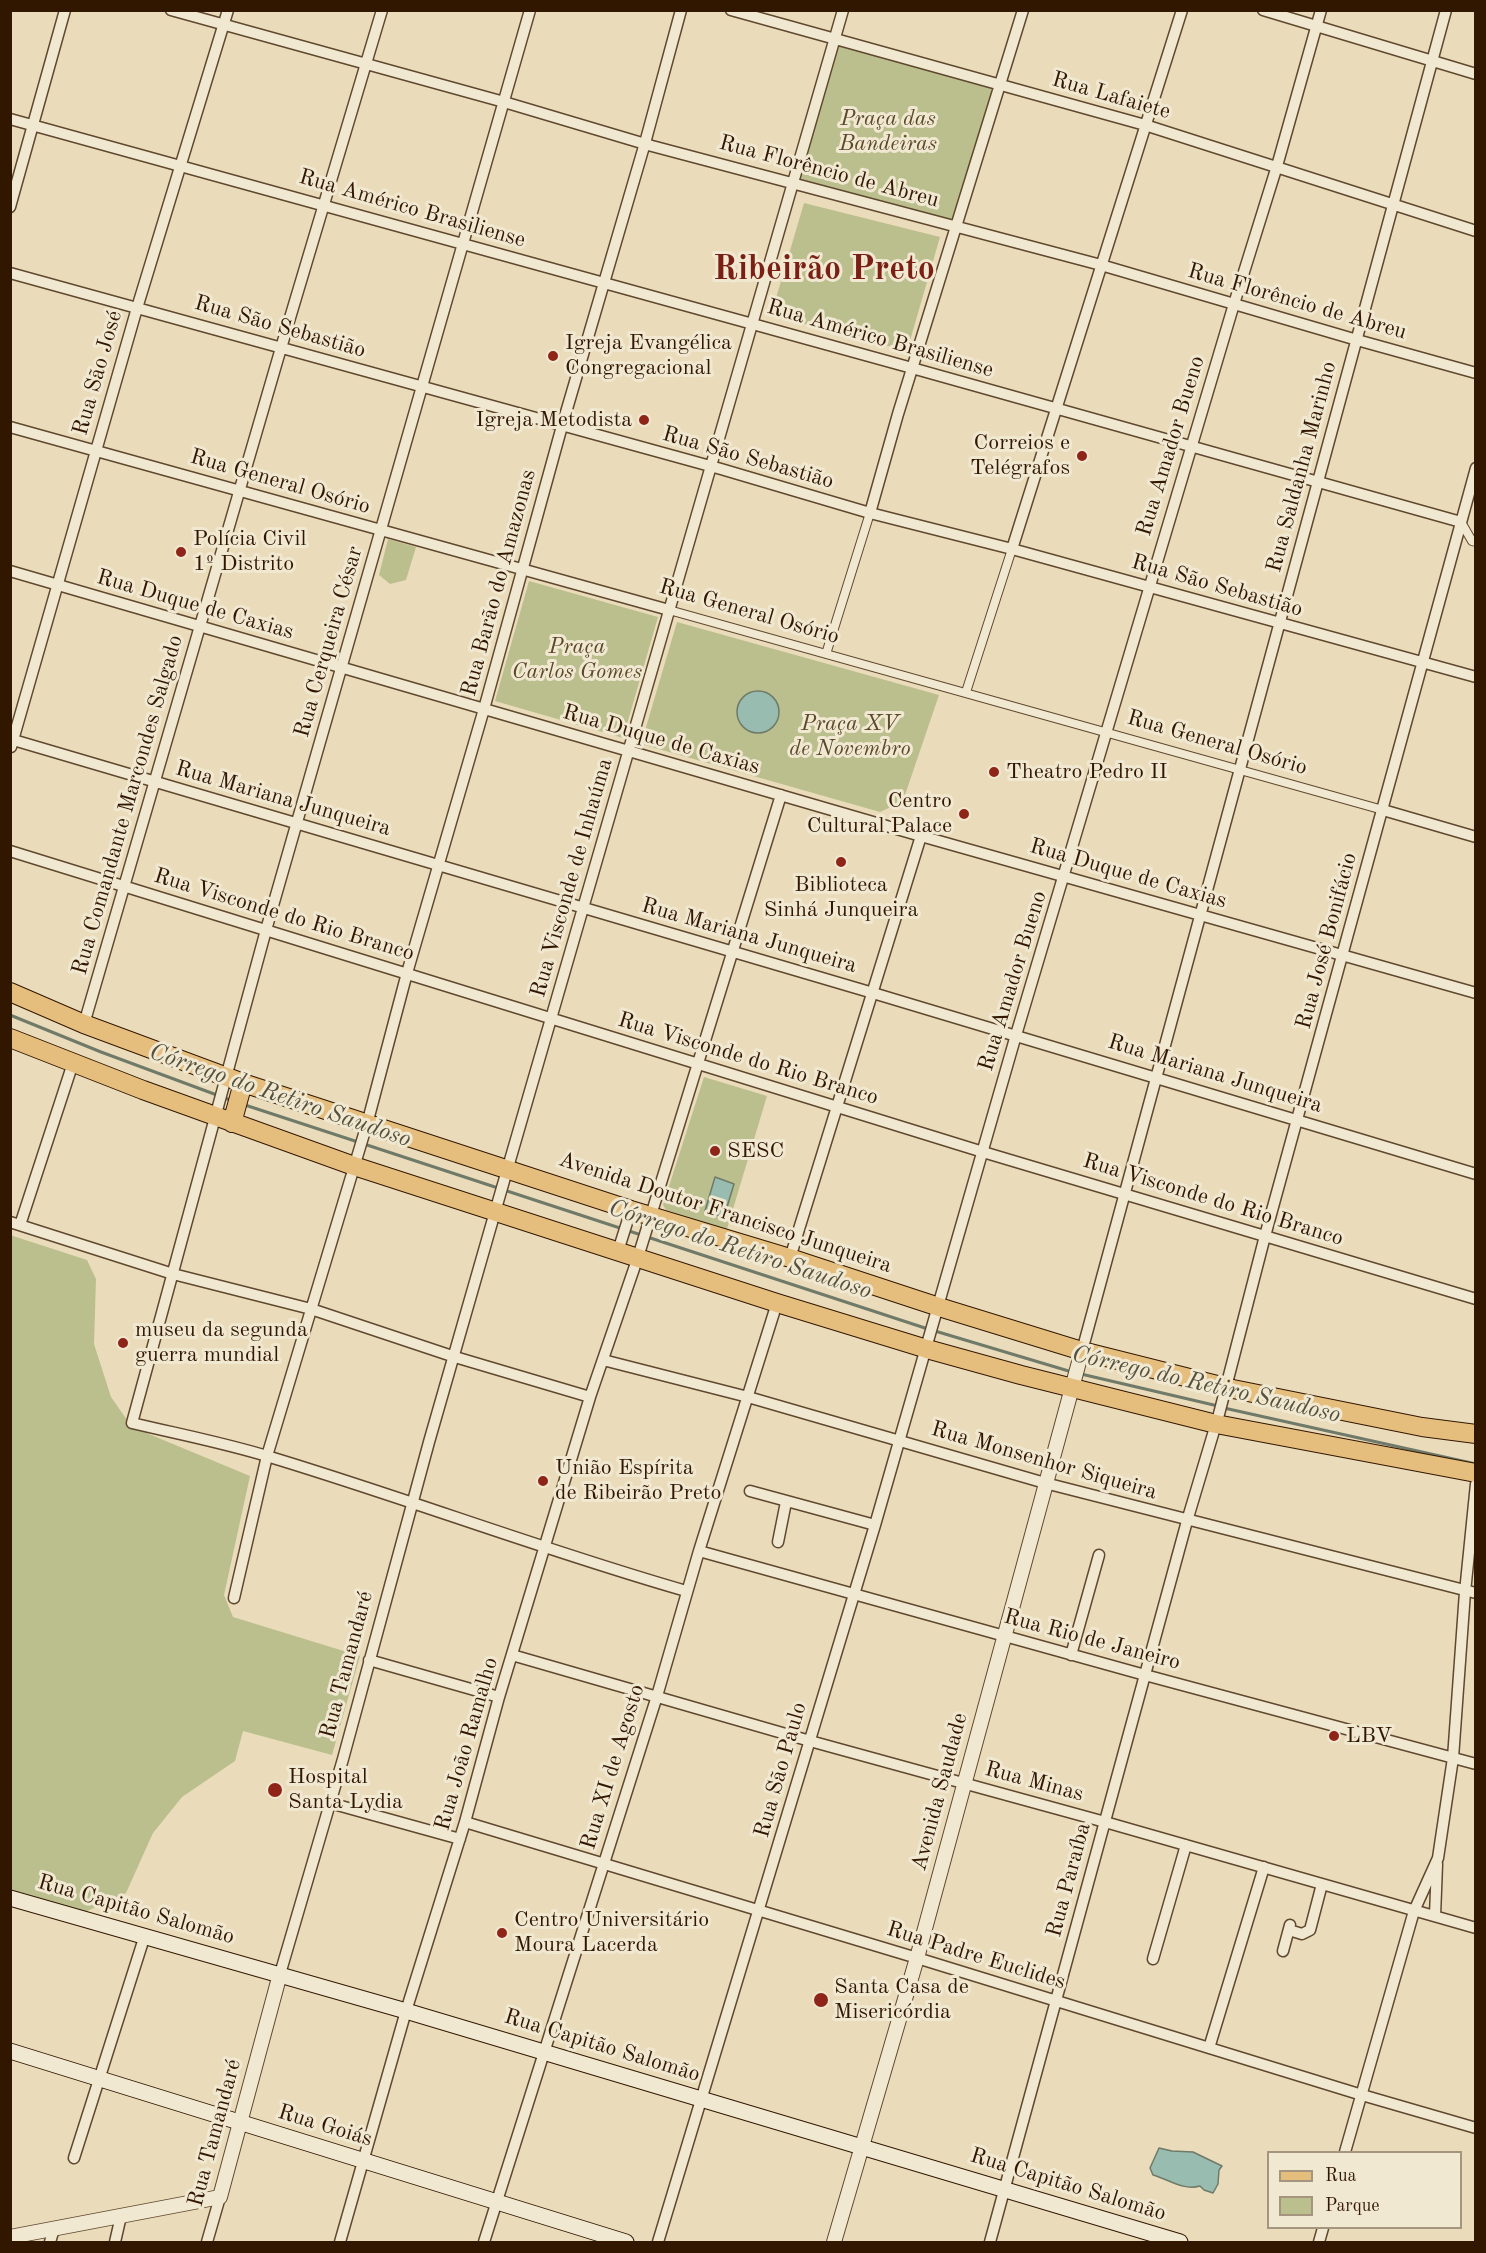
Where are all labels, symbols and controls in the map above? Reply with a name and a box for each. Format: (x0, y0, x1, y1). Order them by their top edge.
street label: Rua Lafaiete (1049, 66, 1173, 126)
park label: Praça das Bandeiras (839, 106, 937, 158)
street label: Rua Florêncio de Abreu (716, 130, 942, 214)
street label: Rua Américo Brasiliense (296, 164, 528, 254)
district label: Ribeirão Preto (713, 250, 935, 290)
street label: Rua Florêncio de Abreu (1184, 258, 1410, 346)
street label: Rua São Sebastião (191, 290, 369, 364)
street label: Rua Américo Brasiliense (764, 294, 996, 384)
street label: Rua São José (68, 308, 128, 438)
place label: Igreja Evangélica Congregacional (565, 330, 732, 382)
marker: Igreja Evangélica Congregacional (546, 349, 560, 363)
street label: Rua Amador Bueno (1131, 353, 1211, 539)
street label: Rua Saldanha Marinho (1261, 359, 1343, 575)
place label: Igreja Metodista (476, 407, 632, 433)
marker: Igreja Metodista (637, 413, 651, 427)
street label: Rua São Sebastião (659, 421, 837, 495)
place label: Correios e Telégrafos (970, 430, 1070, 482)
street label: Rua General Osório (187, 444, 373, 520)
marker: Correios e Telégrafos (1075, 449, 1089, 463)
street label: Rua Barão do Amazonas (456, 467, 542, 699)
place label: Polícia Civil 1º Distrito (193, 526, 306, 578)
street label: Rua Cerqueira César (289, 543, 369, 741)
marker: Polícia Civil 1º Distrito (174, 545, 188, 559)
street label: Rua São Sebastião (1128, 549, 1306, 623)
street label: Rua Duque de Caxias (93, 564, 297, 646)
street label: Rua General Osório (656, 574, 842, 650)
street label: Rua Comandante Marcondes Salgado (67, 632, 189, 978)
park label: Praça Carlos Gomes (512, 634, 642, 686)
street label: Rua Duque de Caxias (559, 699, 763, 781)
street label: Rua General Osório (1124, 705, 1310, 781)
park label: Praça XV de Novembro (789, 711, 911, 762)
street label: Rua Visconde de Inhaúma (525, 755, 619, 1001)
street label: Rua Mariana Junqueira (172, 756, 394, 842)
place label: Theatro Pedro II (1006, 759, 1167, 785)
marker: Theatro Pedro II (987, 765, 1001, 779)
place label: Centro Cultural Palace (807, 788, 952, 840)
marker: Centro Cultural Palace (957, 807, 971, 821)
street label: Rua Duque de Caxias (1026, 833, 1230, 915)
street label: Rua José Bonifácio (1291, 850, 1363, 1032)
marker: Biblioteca Sinhá Junqueira (834, 855, 848, 869)
street label: Rua Visconde do Rio Branco (151, 863, 417, 967)
place label: Biblioteca Sinhá Junqueira (764, 872, 918, 924)
street label: Rua Amador Bueno (973, 888, 1053, 1074)
street label: Rua Mariana Junqueira (638, 893, 860, 979)
street label: Rua Visconde do Rio Branco (615, 1007, 881, 1111)
street label: Rua Mariana Junqueira (1105, 1029, 1325, 1119)
water label: Córrego do Retiro Saudoso (145, 1038, 415, 1154)
place label: SESC (727, 1138, 784, 1164)
marker: SESC (708, 1144, 722, 1158)
street label: Avenida Doutor Francisco Junqueira (555, 1147, 895, 1279)
street label: Rua Visconde do Rio Branco (1080, 1148, 1346, 1252)
water label: Córrego do Retiro Saudoso (605, 1194, 875, 1306)
place label: museu da segunda guerra mundial (135, 1317, 308, 1368)
marker: museu da segunda guerra mundial (116, 1336, 130, 1350)
water label: Córrego do Retiro Saudoso (1069, 1340, 1343, 1430)
street label: Rua Monsenhor Siqueira (928, 1416, 1160, 1506)
place label: União Espírita de Ribeirão Preto (555, 1455, 721, 1506)
marker: União Espírita de Ribeirão Preto (536, 1474, 550, 1488)
street label: Rua Tamandaré (315, 1588, 379, 1742)
street label: Rua Rio de Janeiro (1001, 1604, 1183, 1676)
street label: Rua João Ramalho (430, 1654, 504, 1834)
street label: Rua XI de Agosto (575, 1681, 651, 1853)
street label: Rua São Paulo (749, 1699, 813, 1841)
street label: Avenida Saudade (906, 1710, 974, 1874)
place label: LBV (1346, 1723, 1392, 1749)
marker: LBV (1327, 1729, 1341, 1743)
street label: Rua Minas (982, 1756, 1086, 1808)
place label: Hospital Santa Lydia (288, 1764, 403, 1816)
marker: Hospital Santa Lydia (266, 1781, 284, 1799)
street label: Rua Paraíba (1041, 1820, 1097, 1940)
street label: Rua Capitão Salomão (34, 1869, 238, 1951)
place label: Centro Universitário Moura Lacerda (514, 1907, 709, 1958)
street label: Rua Padre Euclides (883, 1916, 1069, 1996)
marker: Centro Universitário Moura Lacerda (495, 1926, 509, 1940)
place label: Santa Casa de Misericórdia (834, 1974, 969, 2026)
marker: Santa Casa de Misericórdia (812, 1991, 830, 2009)
street label: Rua Capitão Salomão (501, 2004, 703, 2088)
street label: Rua Tamandaré (183, 2056, 247, 2210)
street label: Rua Goiás (274, 2099, 376, 2153)
street label: Rua Capitão Salomão (967, 2143, 1169, 2227)
legend (1267, 2151, 1462, 2229)
text: Rua (1325, 2167, 1356, 2185)
text: Parque (1325, 2197, 1380, 2215)

